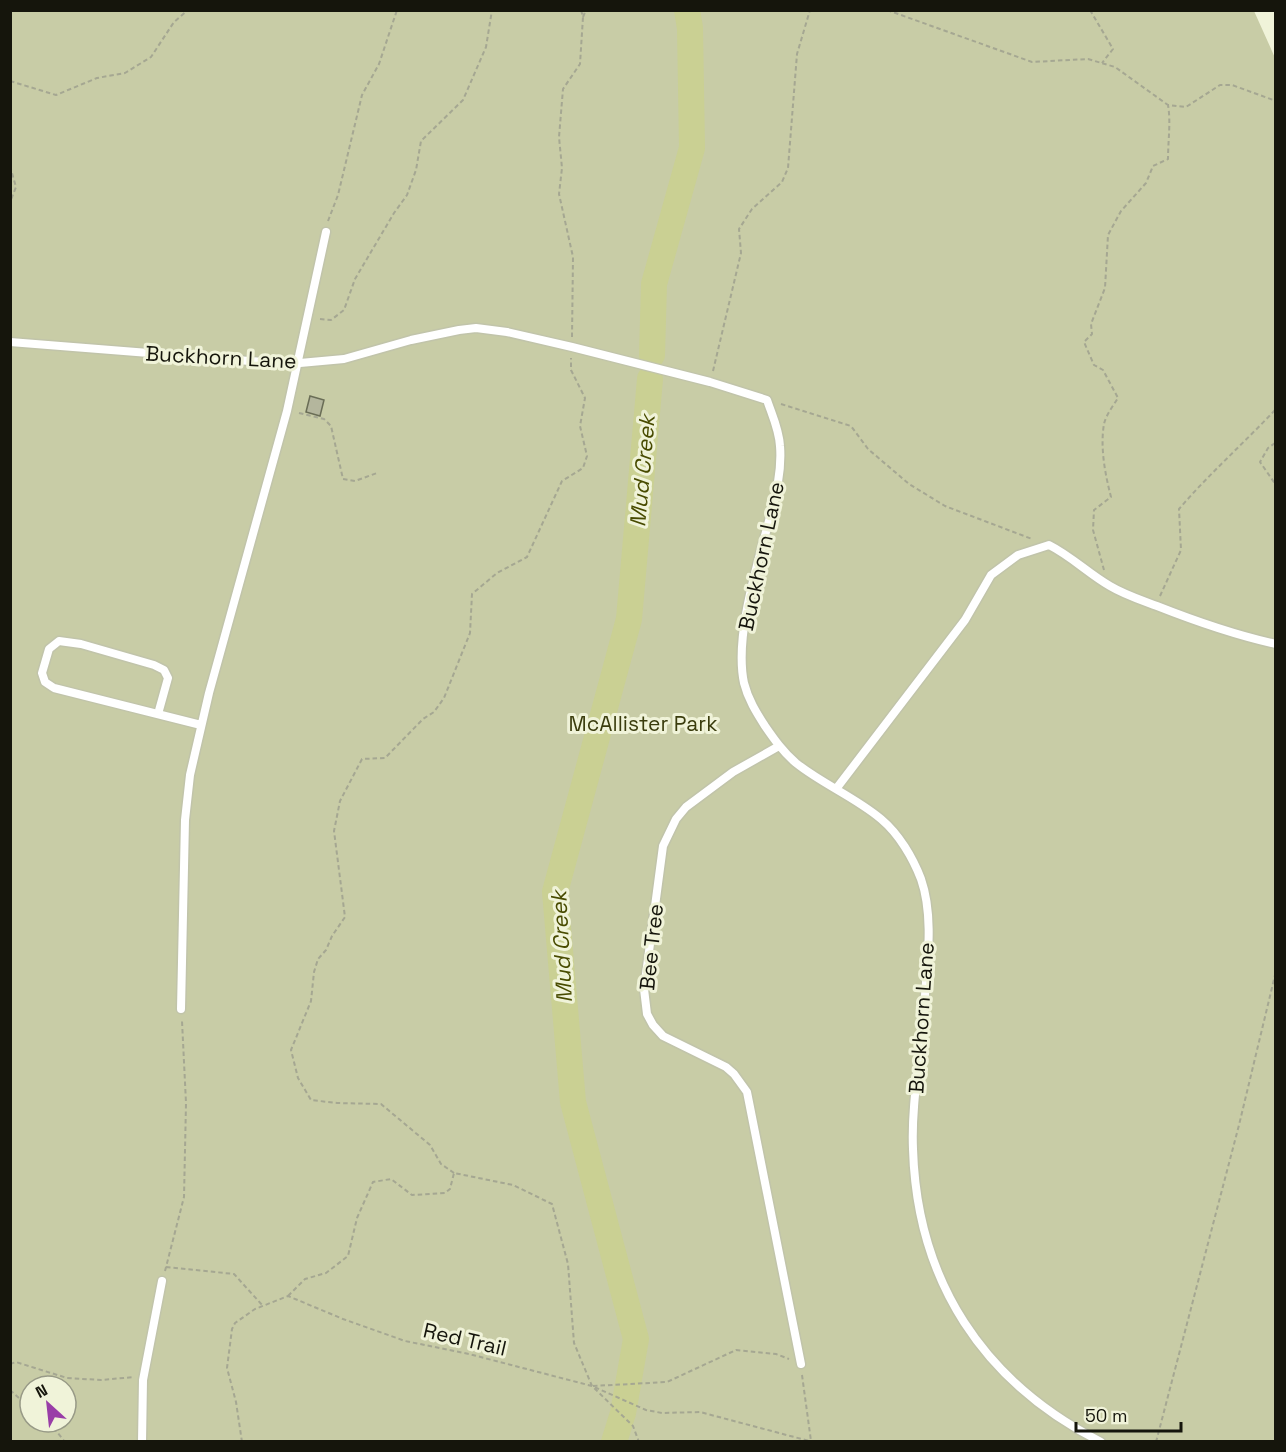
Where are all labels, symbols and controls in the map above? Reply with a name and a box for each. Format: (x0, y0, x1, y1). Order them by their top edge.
street label: Buckhorn Lane (145, 340, 297, 374)
water label: Mud Creek (623, 412, 661, 528)
street label: Buckhorn Lane (732, 479, 790, 633)
park label: McAllister Park (569, 710, 717, 737)
water label: Mud Creek (544, 888, 578, 1004)
street label: Bee Tree (633, 902, 669, 992)
street label: Buckhorn Lane (902, 942, 940, 1094)
street label: Red Trail (421, 1316, 509, 1362)
north arrow (18, 1374, 78, 1434)
text: N (32, 1379, 51, 1403)
scale bar (1076, 1395, 1181, 1433)
text: 50 m (1085, 1404, 1127, 1427)

